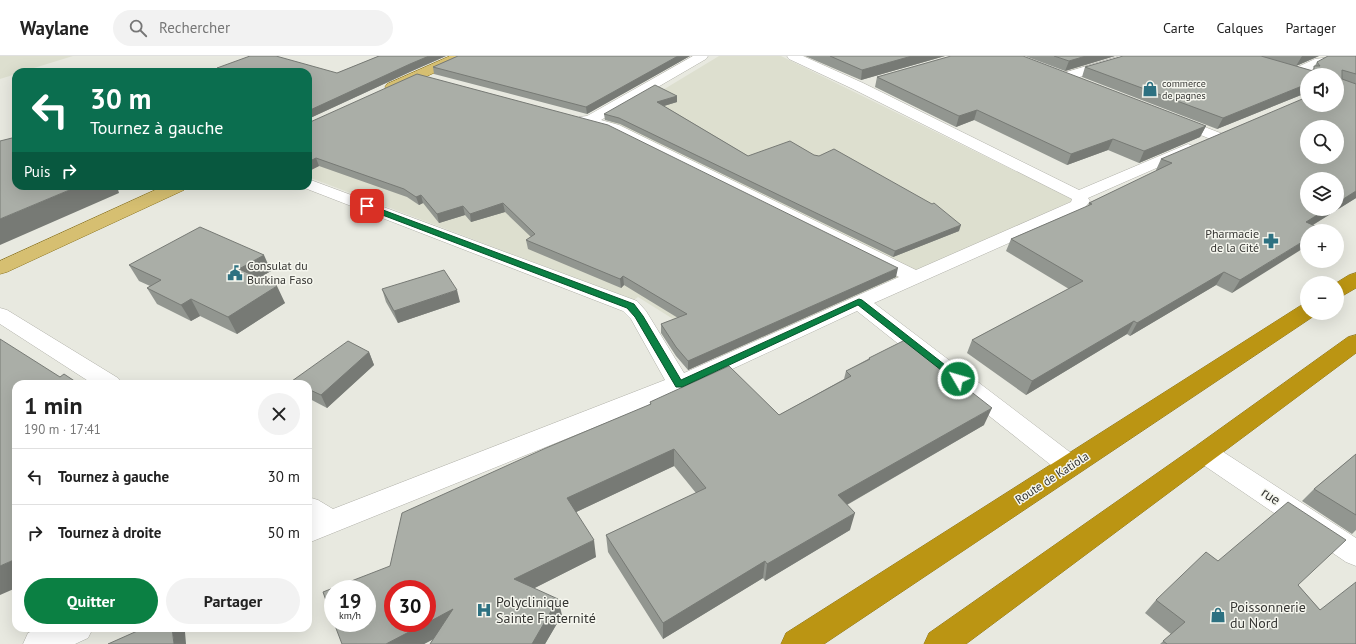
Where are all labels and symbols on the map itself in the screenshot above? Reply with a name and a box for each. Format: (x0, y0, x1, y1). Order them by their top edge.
place label: commerce de pagnes (1162, 77, 1206, 102)
shop icon: commerce de pagnes (1141, 80, 1159, 98)
pin (350, 189, 384, 223)
place label: Pharmacie de la Cité (1205, 226, 1259, 255)
pharmacy icon: Pharmacie de la Cité (1262, 232, 1280, 250)
place label: Consulat du Burkina Faso (247, 258, 313, 287)
public building icon: Consulat du Burkina Faso (226, 264, 244, 282)
position arrow (937, 358, 979, 400)
street label: Route de Katiola (1012, 448, 1091, 507)
street label: rue (1258, 483, 1284, 509)
speed limit sign: 30 (384, 580, 436, 632)
place label: Polyclinique Sainte Fraternité (496, 593, 596, 627)
place label: Poissonnerie du Nord (1230, 598, 1306, 632)
hospital icon: Polyclinique Sainte Fraternité (475, 601, 493, 619)
shop icon: Poissonnerie du Nord (1209, 606, 1227, 624)

